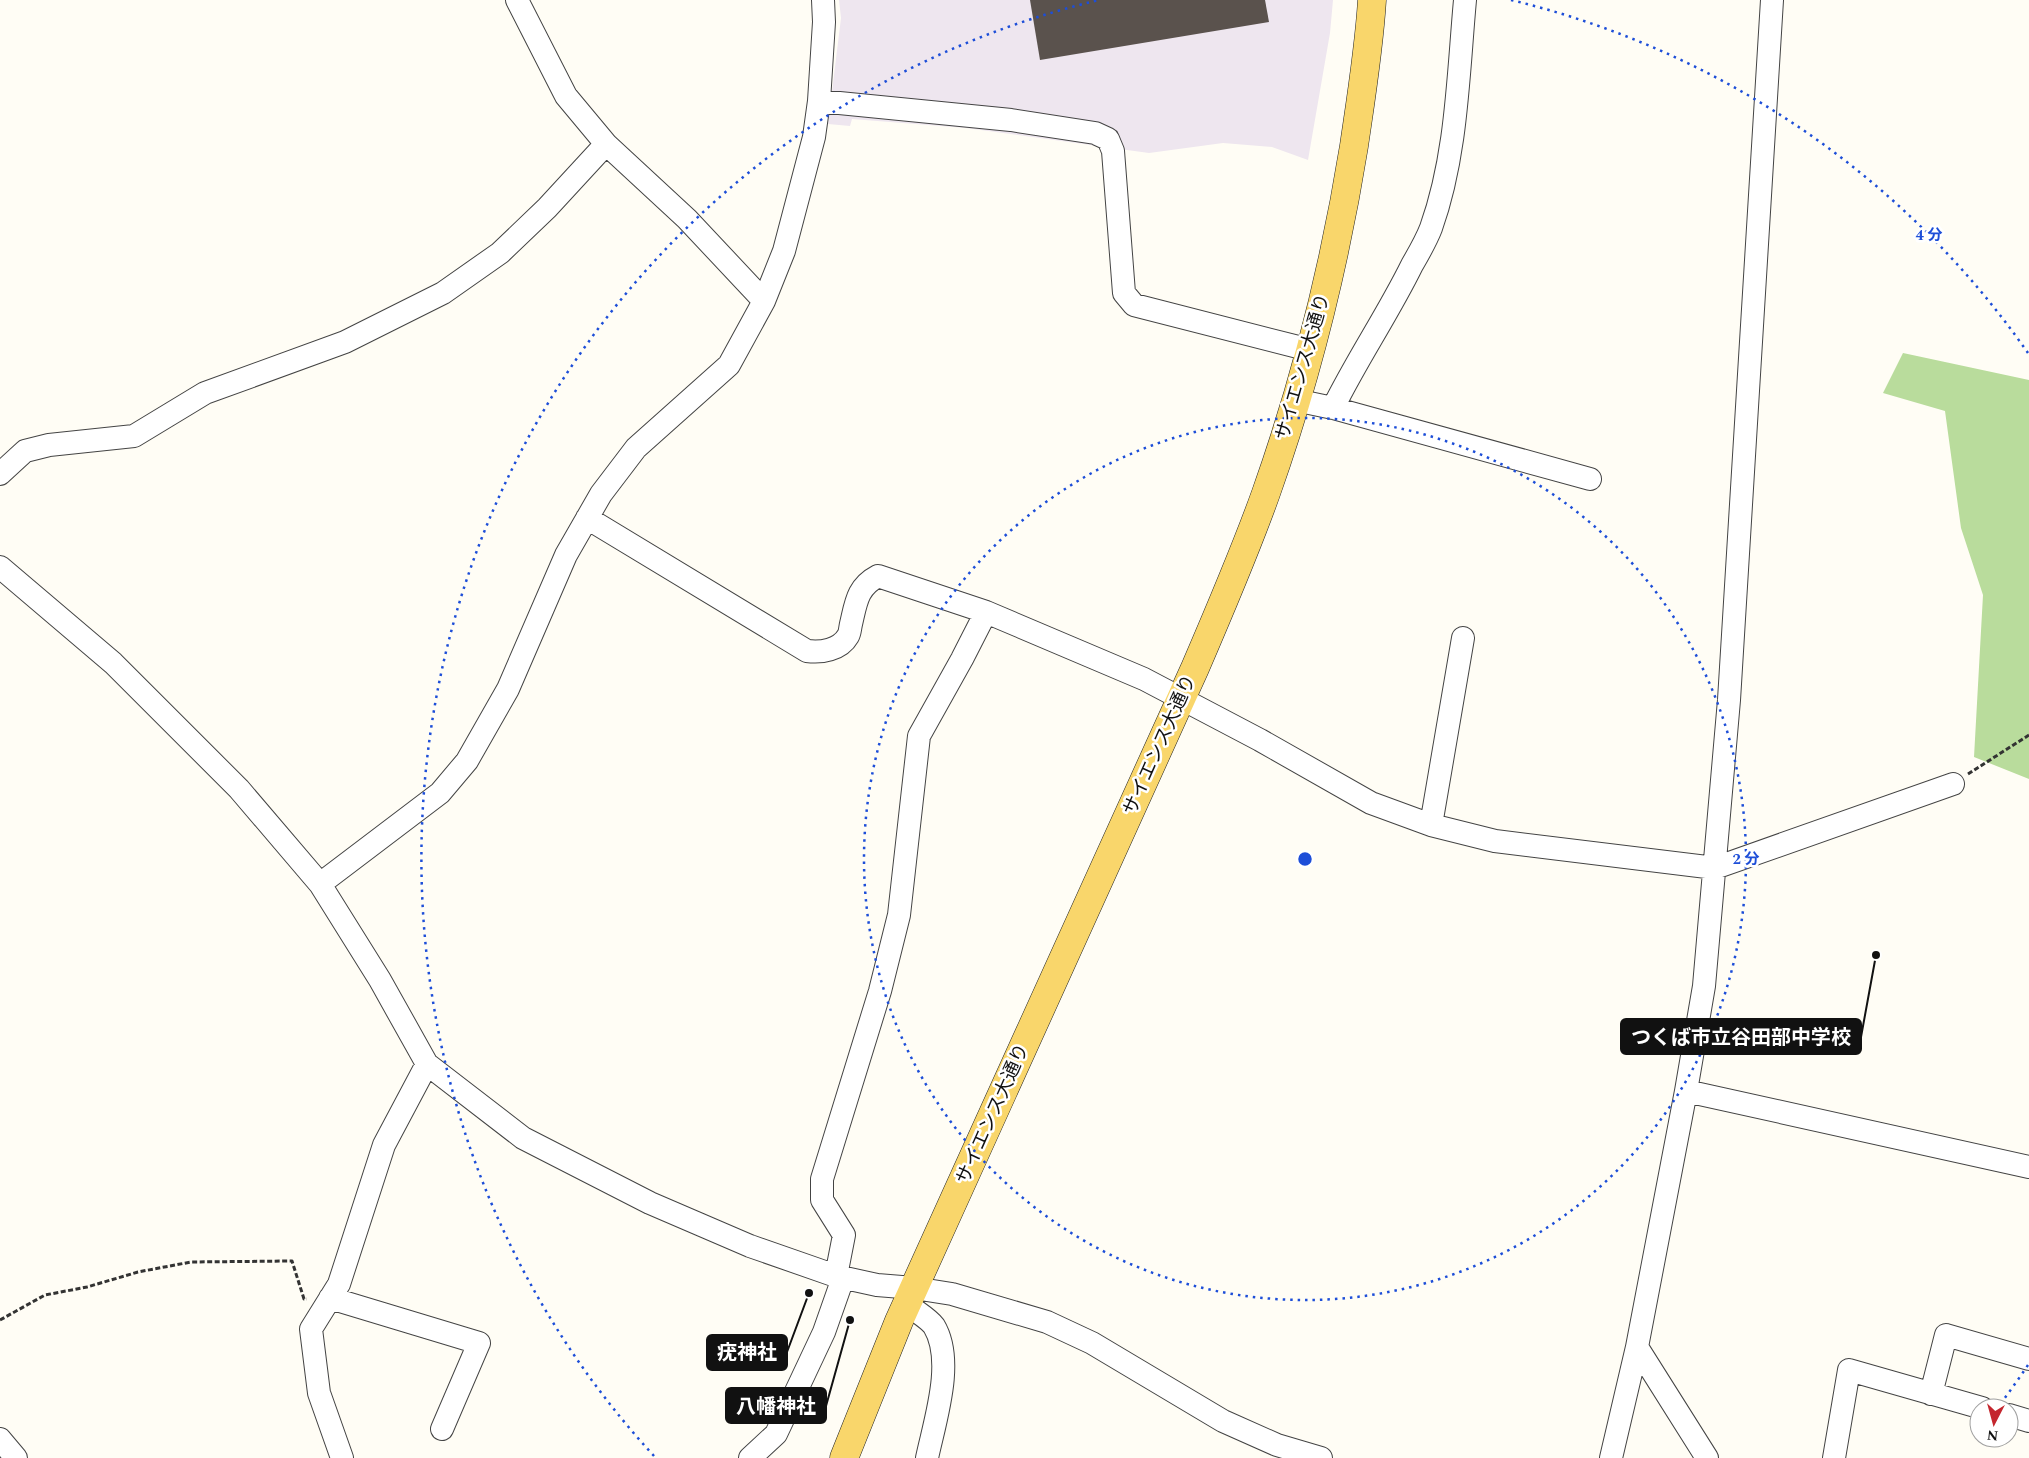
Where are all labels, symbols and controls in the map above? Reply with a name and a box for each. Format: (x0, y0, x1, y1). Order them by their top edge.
text: 4 分 (1915, 224, 1943, 247)
street label: サイエンス大通り (1268, 290, 1338, 444)
street label: サイエンス大通り (1116, 670, 1204, 820)
text: 2 分 (1732, 848, 1760, 871)
centre of rings (1296, 850, 1314, 868)
callout: つくば市立谷田部中学校 (1621, 1019, 1861, 1054)
text: つくば市立谷田部中学校 (1631, 1023, 1851, 1053)
street label: サイエンス大通り (949, 1039, 1037, 1189)
callout: 疣神社 (707, 1335, 787, 1370)
text: 疣神社 (717, 1338, 777, 1368)
callout: 八幡神社 (726, 1388, 826, 1423)
text: 八幡神社 (736, 1392, 816, 1422)
north arrow (1969, 1398, 2019, 1448)
text: N (1986, 1424, 1999, 1446)

